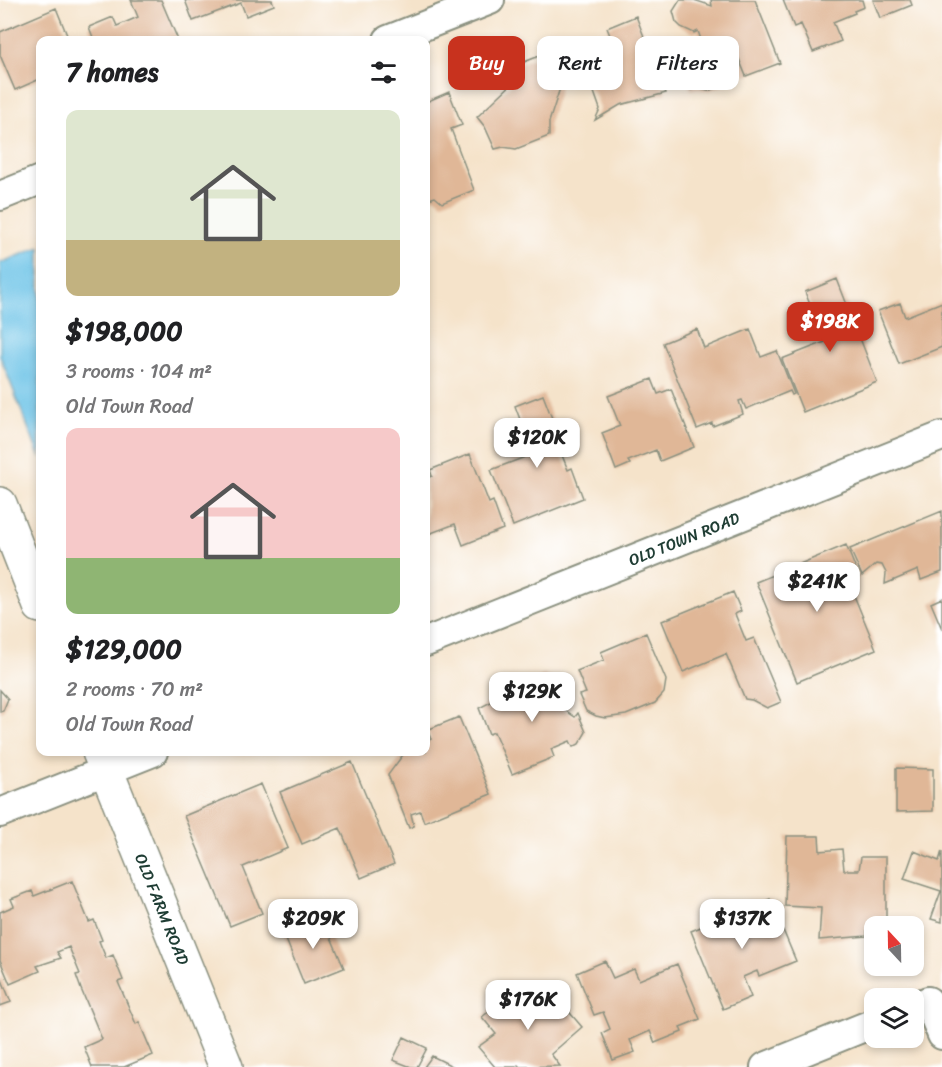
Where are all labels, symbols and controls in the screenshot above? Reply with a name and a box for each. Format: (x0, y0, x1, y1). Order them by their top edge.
chip: Buy (448, 36, 525, 90)
chip: Rent (537, 36, 623, 90)
chip: Filters (635, 36, 739, 90)
text: 7 homes (66, 49, 158, 95)
icon: filters (367, 56, 400, 89)
icon: home (179, 149, 287, 257)
pin: $198K (788, 302, 872, 353)
text: $198K (801, 304, 859, 339)
text: $198,000 (66, 308, 183, 354)
text: 3 rooms · 104 m² (66, 354, 212, 389)
text: Old Town Road (66, 389, 193, 424)
pin: $120K (495, 418, 579, 469)
text: $120K (508, 420, 566, 455)
icon: home (179, 467, 287, 575)
street label: OLD TOWN ROAD (624, 503, 744, 574)
pin: $241K (775, 562, 859, 613)
text: $241K (788, 564, 846, 599)
text: $129,000 (66, 626, 182, 672)
text: 2 rooms · 70 m² (66, 672, 203, 707)
pin: $129K (490, 672, 574, 723)
text: $129K (503, 674, 561, 709)
text: Old Town Road (66, 707, 193, 742)
street label: OLD FARM ROAD (126, 849, 198, 970)
pin: $209K (271, 899, 355, 950)
pin: $137K (700, 899, 784, 950)
text: $209K (282, 901, 344, 936)
text: $137K (714, 901, 770, 936)
north arrow (864, 916, 924, 976)
map controls (864, 916, 924, 1048)
pin: $176K (486, 980, 570, 1031)
text: $176K (500, 982, 556, 1017)
button: layers (864, 988, 924, 1048)

